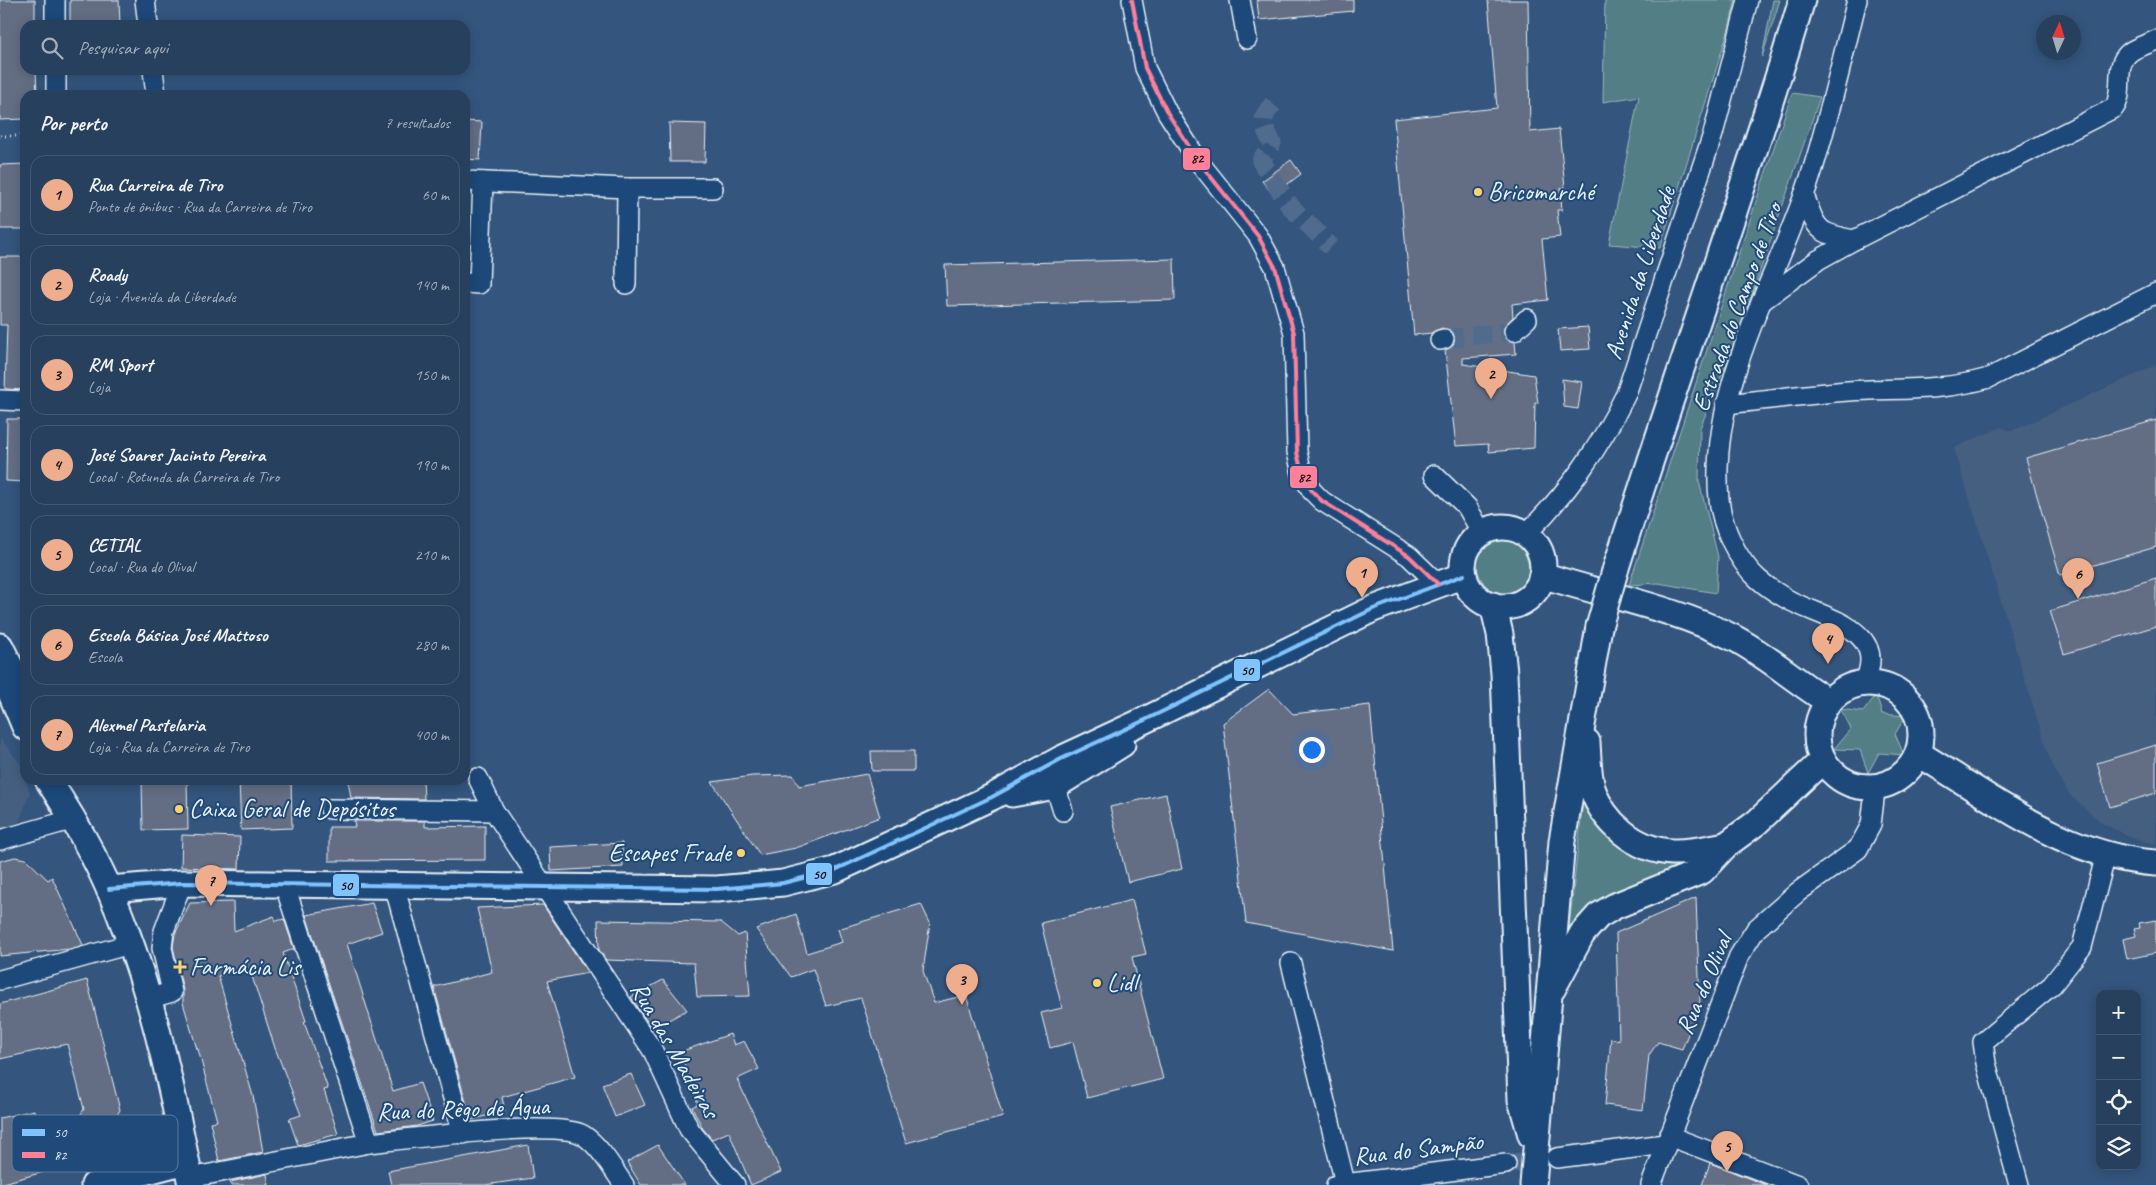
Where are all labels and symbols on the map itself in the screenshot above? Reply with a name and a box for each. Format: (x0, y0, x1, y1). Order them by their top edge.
north arrow (2036, 15, 2081, 60)
line badge: 82 (1182, 147, 1211, 171)
text: 82 (1191, 150, 1205, 167)
place label: Bricomarché (1488, 176, 1598, 208)
street label: Avenida da Liberdade (1597, 181, 1684, 363)
marker: Bricomarché (1472, 186, 1484, 198)
street label: Estrada do Campo de Tiro (1684, 195, 1791, 416)
pin: 2 (1475, 358, 1507, 399)
line badge: 82 (1289, 465, 1318, 489)
text: 82 (1298, 469, 1312, 486)
pin: 1 (1346, 557, 1378, 598)
pin: 6 (2062, 558, 2094, 599)
pin: 4 (1812, 623, 1844, 664)
line badge: 50 (1233, 658, 1261, 682)
text: 50 (1241, 662, 1255, 679)
your location (1299, 737, 1325, 763)
place label: Caixa Geral de Depósitos (189, 793, 398, 825)
marker: Caixa Geral de Depósitos (173, 803, 185, 815)
place label: Escapes Frade (609, 837, 733, 869)
marker: Escapes Frade (735, 847, 747, 859)
line badge: 50 (805, 862, 833, 886)
pin: 7 (195, 865, 227, 906)
text: 50 (813, 866, 827, 883)
line badge: 50 (332, 873, 360, 897)
text: 50 (340, 877, 354, 894)
street label: Rua do Olival (1668, 924, 1741, 1039)
place label: Farmácia Lis (190, 951, 303, 983)
marker: Farmácia Lis (174, 961, 186, 973)
pin: 3 (946, 964, 978, 1005)
place label: Lidl (1107, 967, 1141, 999)
street label: Rua das Madeiras (623, 976, 728, 1126)
marker: Lidl (1091, 977, 1103, 989)
street label: Rua do Rêgo de Água (376, 1090, 552, 1128)
legend (12, 1115, 178, 1172)
text: 50 (54, 1124, 68, 1141)
street label: Rua do Sampão (1352, 1125, 1486, 1173)
pin: 5 (1711, 1131, 1743, 1172)
text: 82 (54, 1147, 68, 1164)

